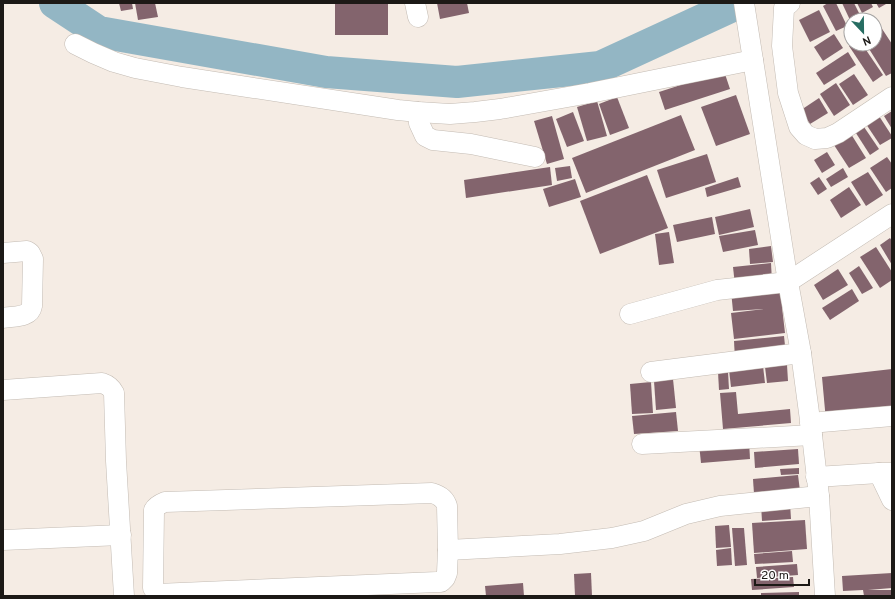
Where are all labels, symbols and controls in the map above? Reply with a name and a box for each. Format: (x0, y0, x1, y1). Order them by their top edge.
north arrow (843, 12, 883, 52)
text: N (860, 32, 873, 48)
scale bar (755, 561, 809, 587)
text: 20 m (761, 568, 789, 584)

